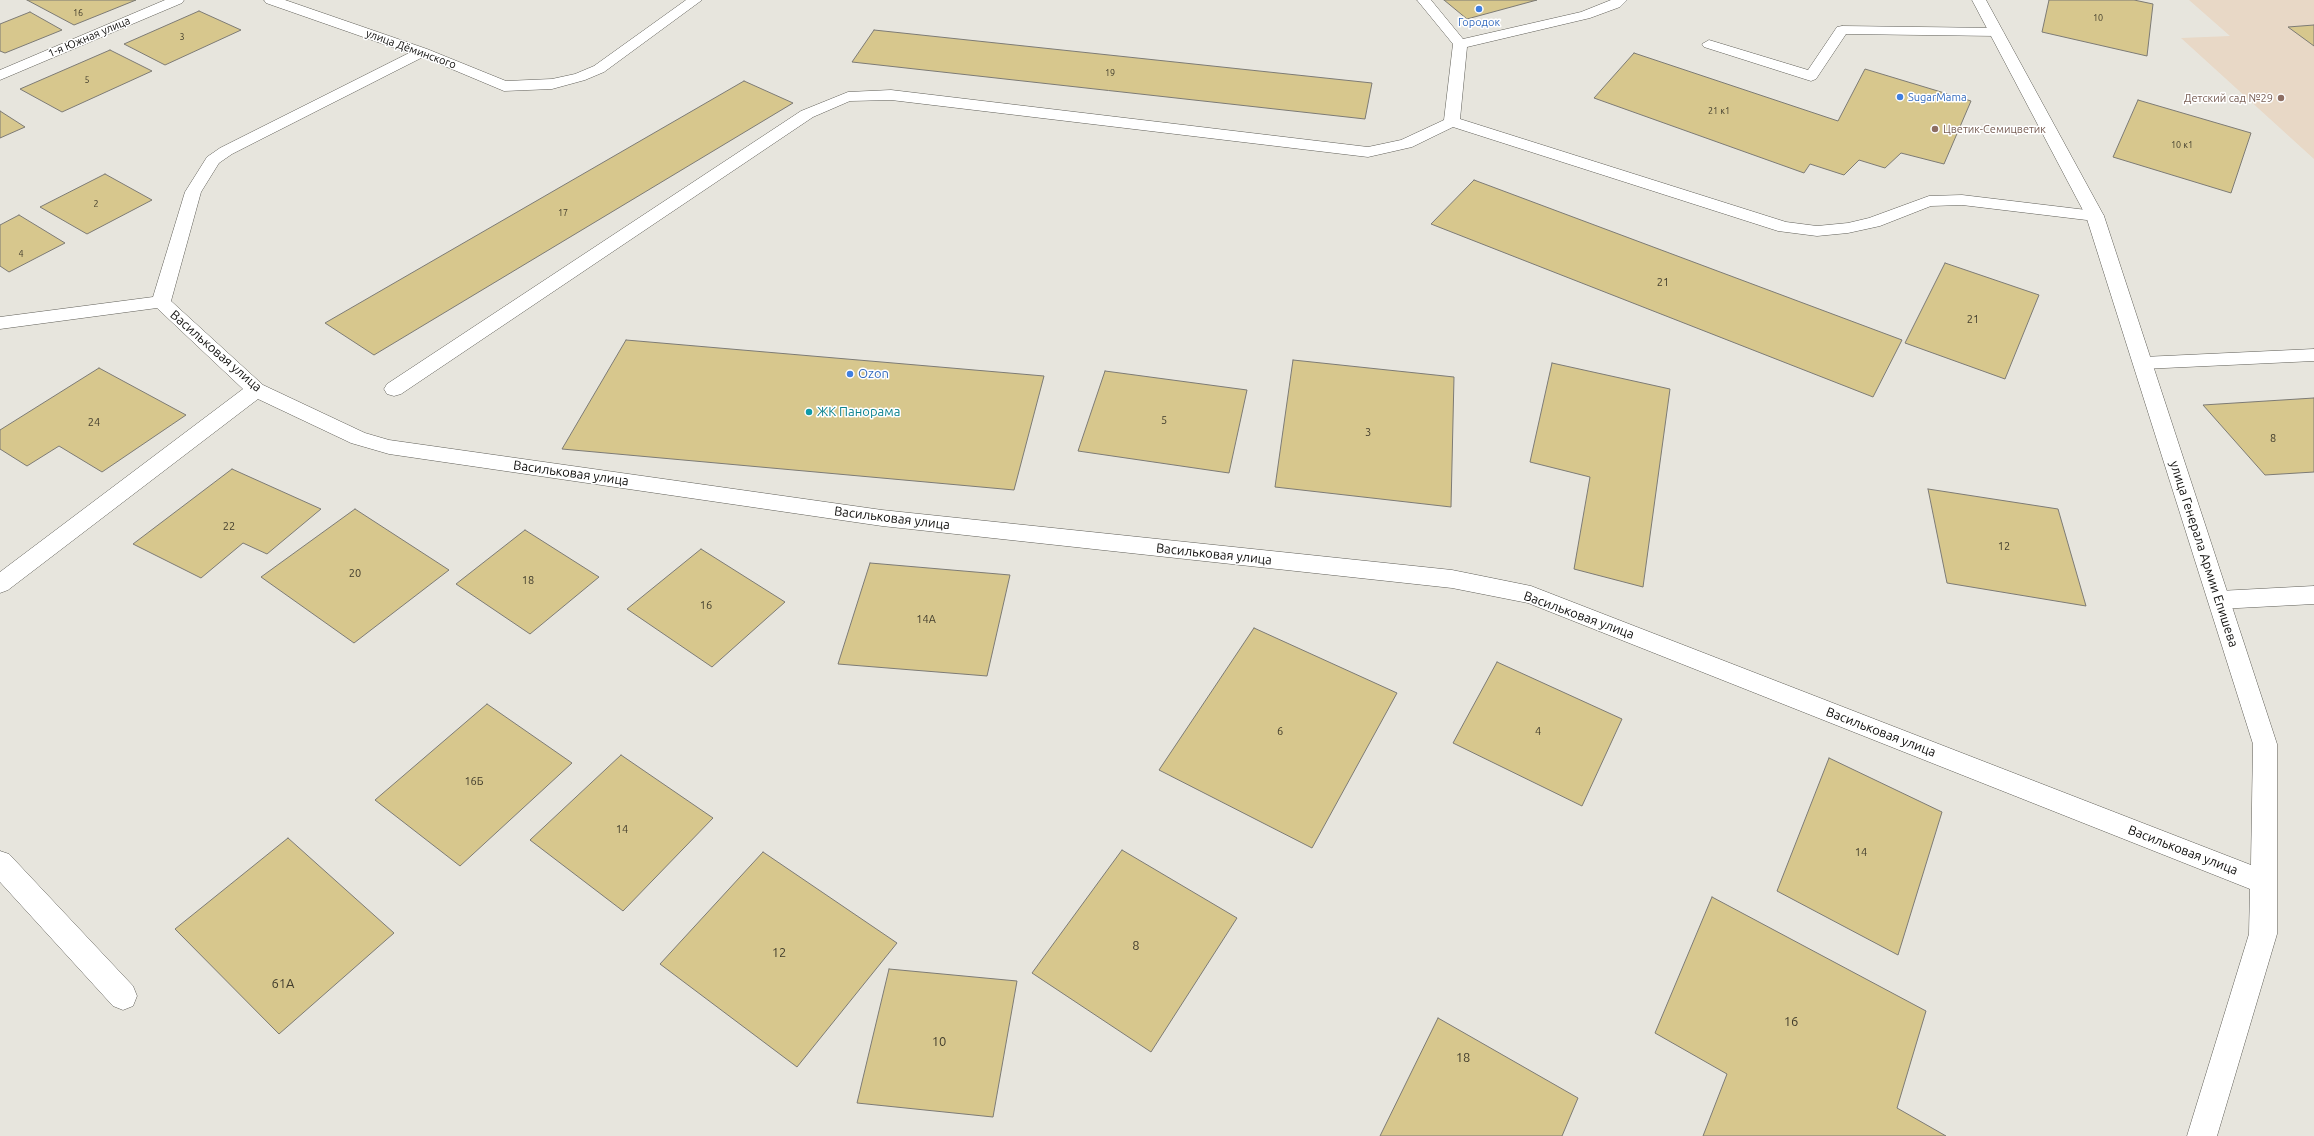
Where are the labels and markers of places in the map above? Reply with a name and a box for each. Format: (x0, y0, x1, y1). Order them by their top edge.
marker: Городок (1474, 4, 1484, 14)
place label: Городок (1458, 15, 1500, 29)
place label: SugarMama (1908, 90, 1967, 104)
place label: Детский сад №29 (2184, 91, 2273, 105)
marker: SugarMama (1895, 92, 1905, 102)
marker: Детский сад №29 (2276, 93, 2286, 103)
place label: Цветик-Семицветик (1943, 122, 2046, 136)
marker: Цветик-Семицветик (1930, 124, 1940, 134)
place label: Ozon (858, 366, 889, 382)
marker: Ozon (845, 369, 855, 379)
place label: ЖК Панорама (817, 404, 900, 420)
marker: ЖК Панорама (804, 407, 814, 417)

